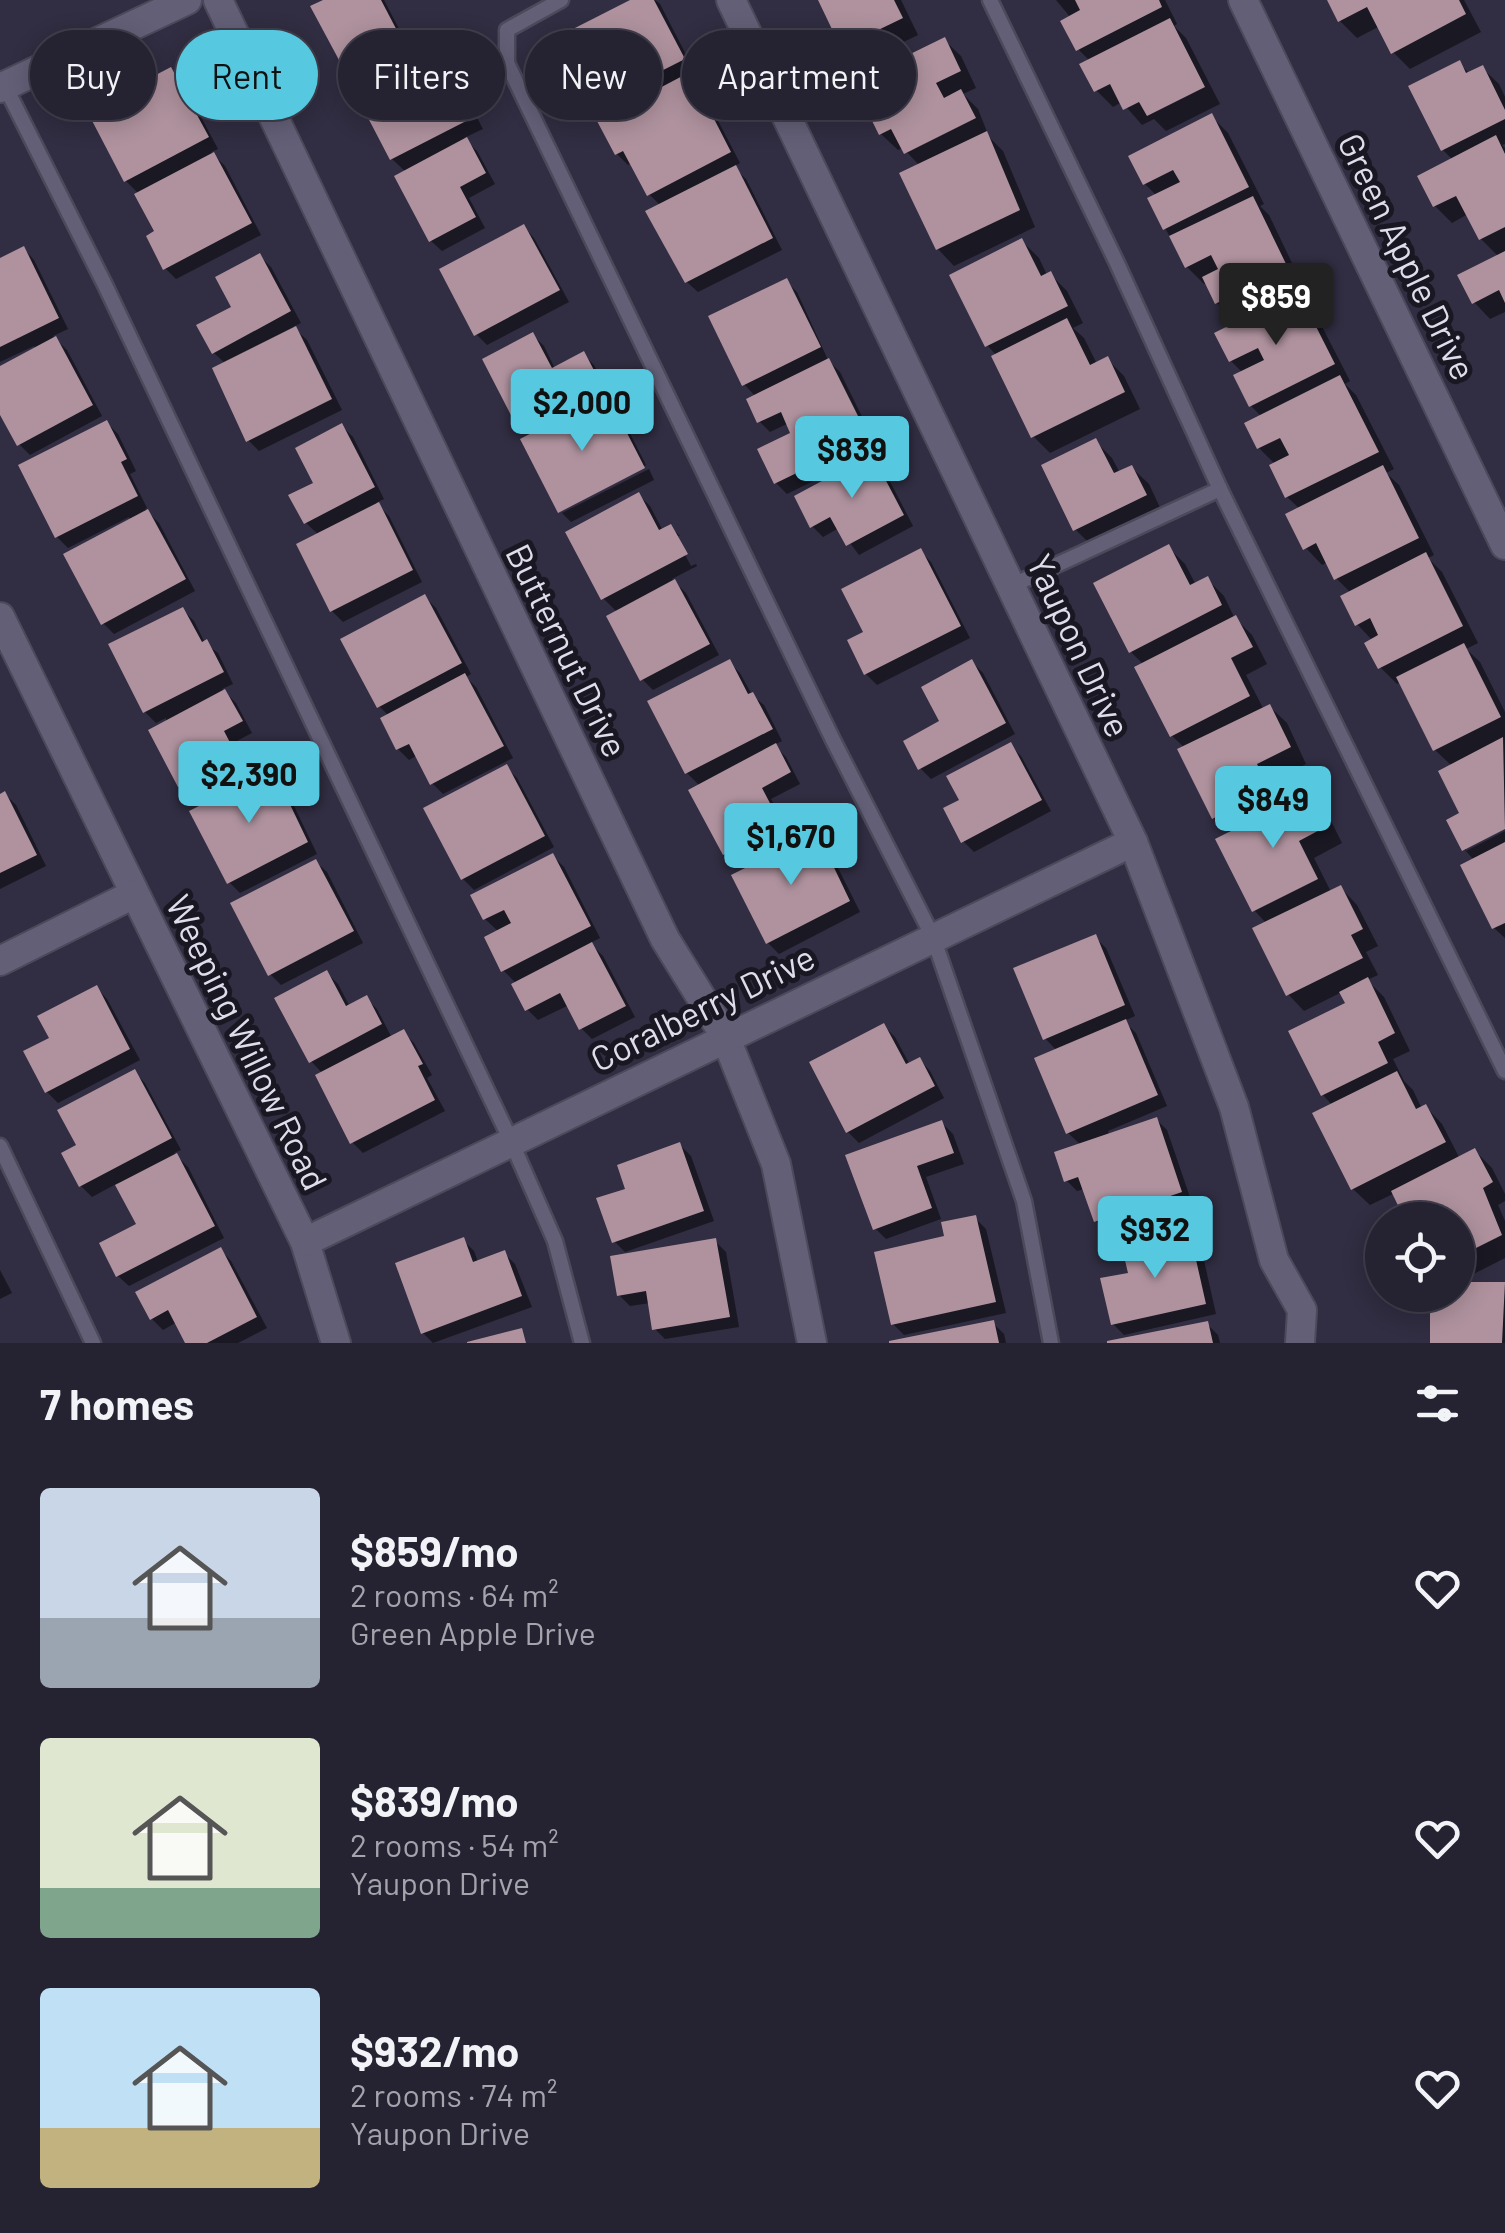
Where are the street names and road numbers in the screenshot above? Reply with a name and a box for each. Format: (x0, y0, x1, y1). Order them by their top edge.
street label: Green Apple Drive (1330, 126, 1486, 386)
street label: Butternut Drive (498, 537, 638, 763)
street label: Yaupon Drive (1019, 547, 1141, 743)
street label: Weeping Willow Road (158, 888, 338, 1196)
street label: Coralberry Drive (583, 935, 821, 1079)

